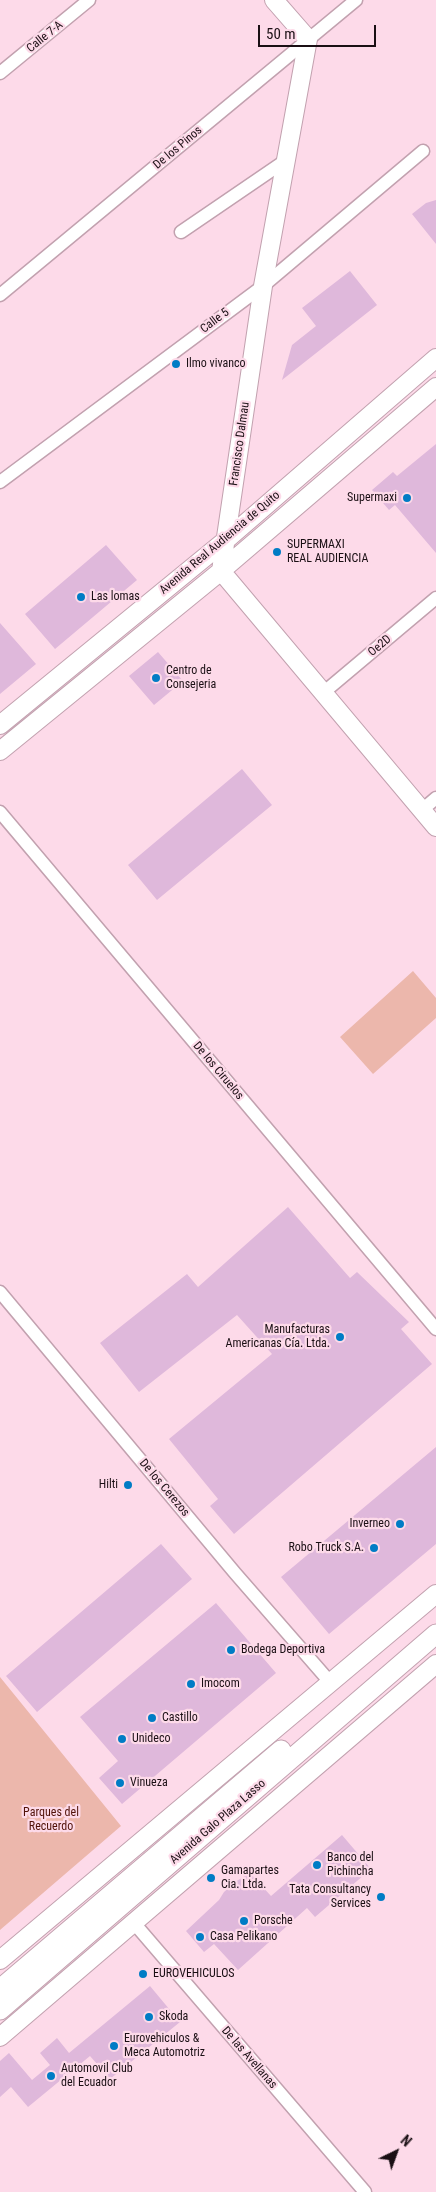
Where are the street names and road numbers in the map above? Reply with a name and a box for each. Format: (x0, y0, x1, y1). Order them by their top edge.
street label: Calle 7-A (24, 18, 66, 56)
street label: De los Pinos (151, 124, 205, 172)
street label: Calle 5 (198, 306, 232, 336)
street label: Francisco Dalmau (227, 401, 253, 487)
street label: Avenida Real Audiencia de Quito (157, 488, 283, 598)
street label: Oe2D (366, 632, 394, 660)
street label: De los Ciruelos (190, 1039, 246, 1103)
street label: De los Cerezos (136, 1456, 192, 1520)
street label: Avenida Galo Plaza Lasso (167, 1777, 269, 1867)
street label: De las Avellanas (218, 2024, 280, 2092)

